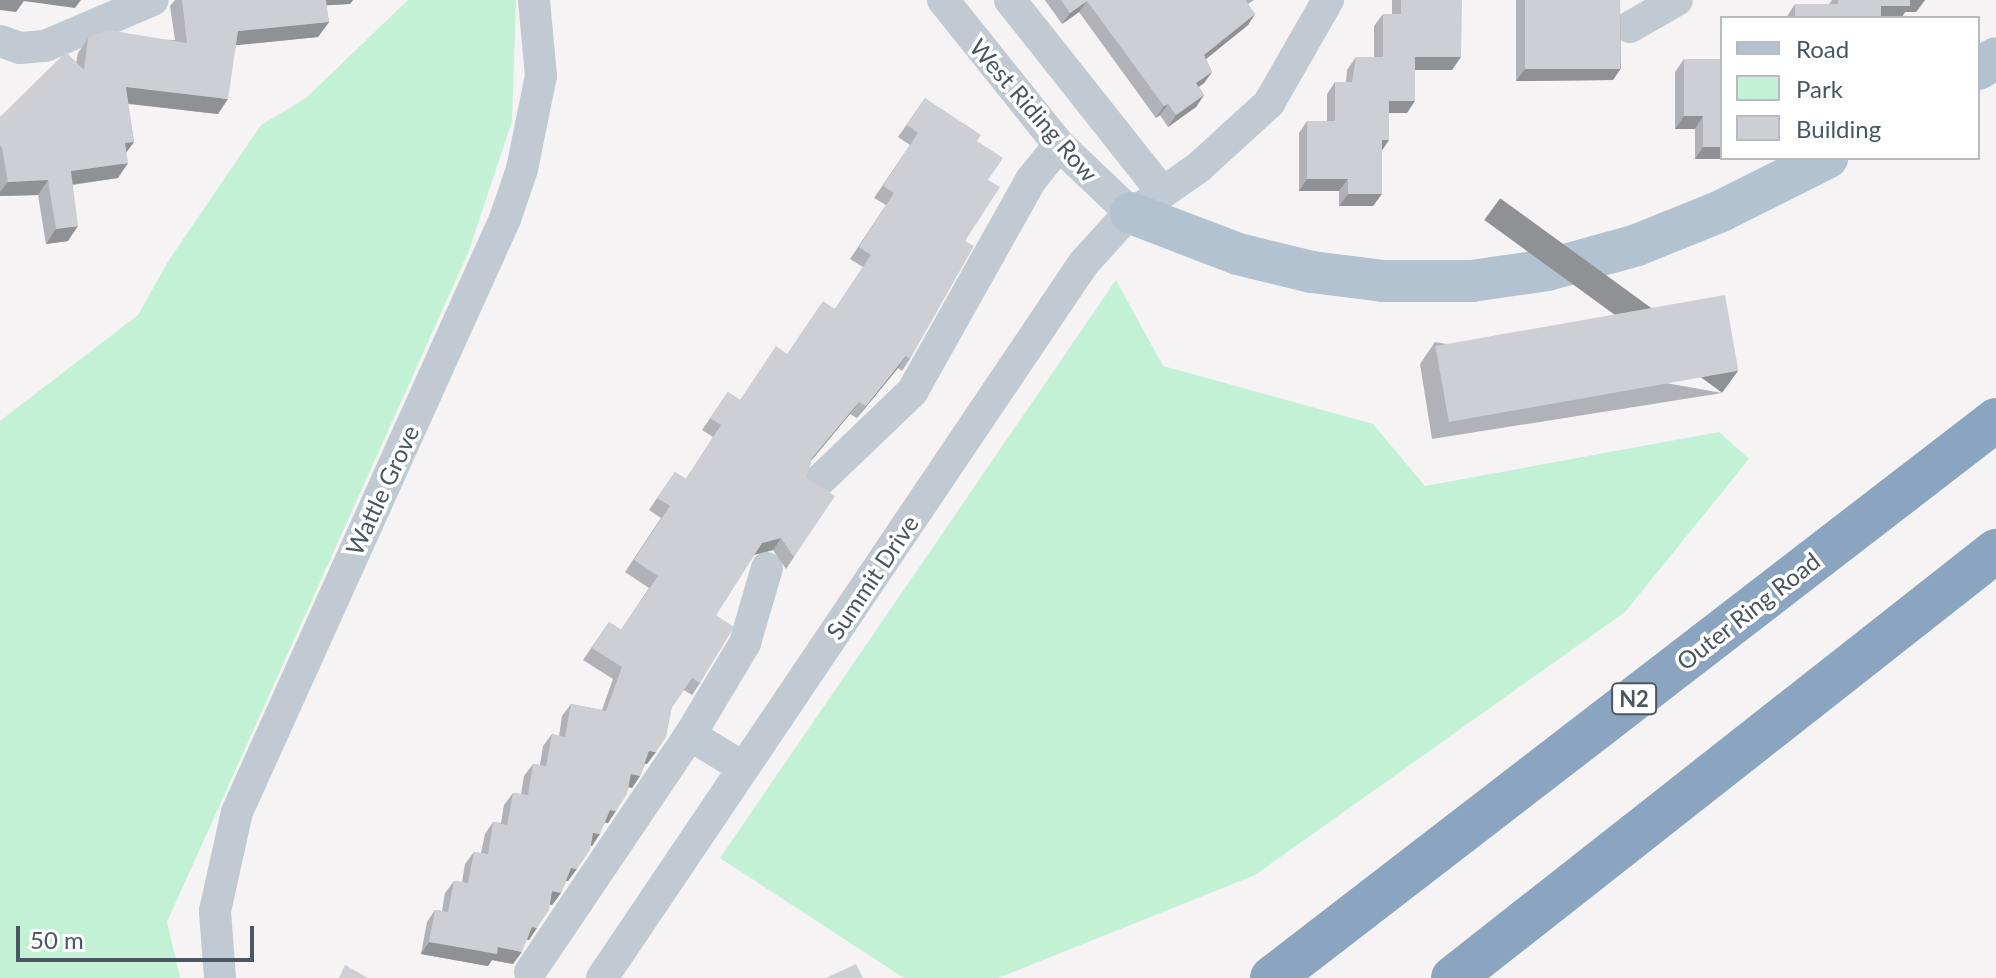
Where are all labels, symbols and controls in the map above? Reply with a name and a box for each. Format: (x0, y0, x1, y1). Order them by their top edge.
legend (1720, 16, 1980, 160)
street label: West Riding Row (964, 33, 1104, 187)
text: Road (1796, 34, 1849, 63)
text: Park (1796, 74, 1843, 103)
text: Building (1796, 114, 1881, 143)
street label: Wattle Grove (339, 421, 425, 559)
street label: Summit Drive (820, 510, 924, 644)
street label: Outer Ring Road (1670, 546, 1826, 676)
road number: N2 (1610, 681, 1658, 717)
scale bar (20, 910, 258, 960)
text: 50 m (30, 925, 84, 954)

